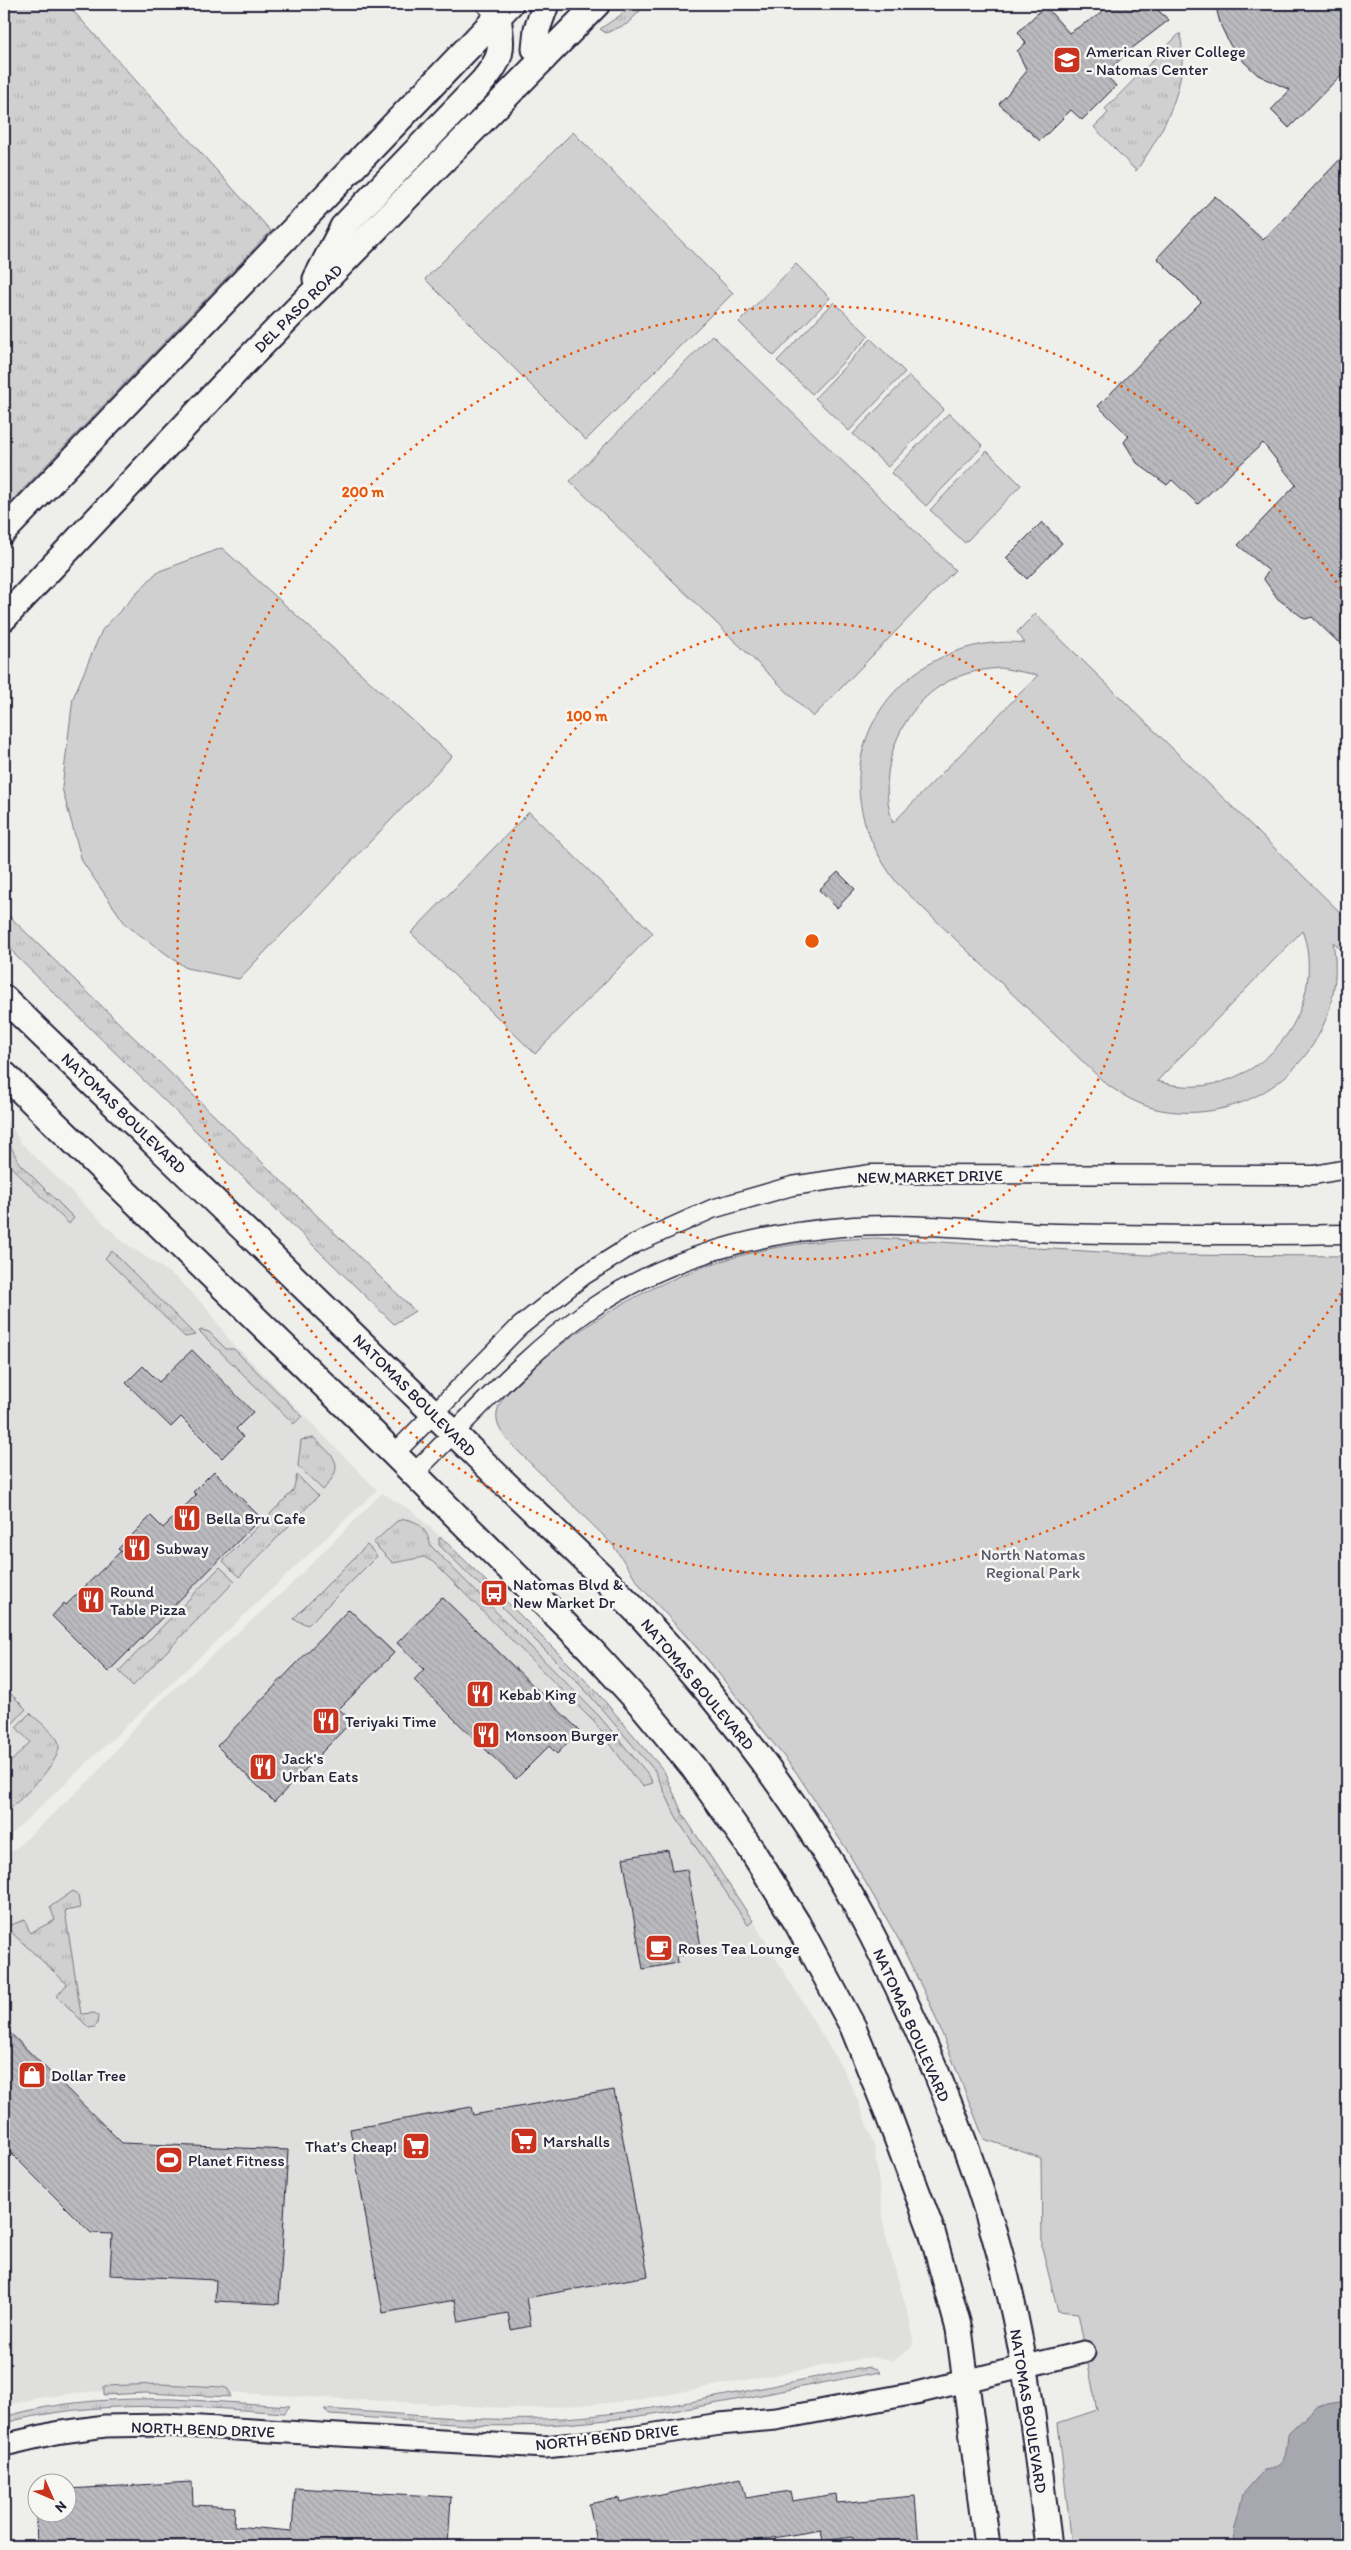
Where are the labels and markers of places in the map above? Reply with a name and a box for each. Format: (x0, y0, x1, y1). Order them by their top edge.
place label: American River College - Natomas Center (1086, 42, 1246, 79)
school or university icon: American River College - Natomas Center (1052, 45, 1082, 75)
centre of rings (803, 932, 821, 950)
restaurant icon: Bella Bru Cafe (172, 1503, 202, 1533)
place label: Bella Bru Cafe (206, 1509, 306, 1528)
restaurant icon: Subway (122, 1533, 152, 1563)
place label: Subway (156, 1539, 209, 1558)
place label: Natomas Blvd & New Market Dr (513, 1575, 624, 1612)
bus stop icon: Natomas Blvd & New Market Dr (479, 1578, 509, 1608)
place label: Round Table Pizza (110, 1582, 187, 1619)
restaurant icon: Round Table Pizza (76, 1585, 106, 1615)
restaurant icon: Kebab King (465, 1679, 495, 1709)
place label: Kebab King (499, 1685, 577, 1704)
restaurant icon: Teriyaki Time (311, 1706, 341, 1736)
place label: Teriyaki Time (345, 1712, 437, 1731)
restaurant icon: Monsoon Burger (471, 1720, 501, 1750)
place label: Monsoon Burger (505, 1726, 619, 1745)
place label: Jack's Urban Eats (282, 1749, 358, 1786)
restaurant icon: Jack's Urban Eats (248, 1752, 278, 1782)
cafe icon: Roses Tea Lounge (644, 1933, 674, 1963)
place label: Roses Tea Lounge (678, 1939, 800, 1958)
shop icon: Dollar Tree (17, 2060, 47, 2090)
place label: Dollar Tree (51, 2066, 126, 2085)
supermarket icon: Marshalls (509, 2126, 539, 2156)
supermarket icon: That’s Cheap! (401, 2131, 431, 2161)
place label: Marshalls (543, 2132, 610, 2151)
place label: That’s Cheap! (305, 2137, 397, 2156)
sports icon: Planet Fitness (154, 2145, 184, 2175)
place label: Planet Fitness (188, 2151, 285, 2170)

